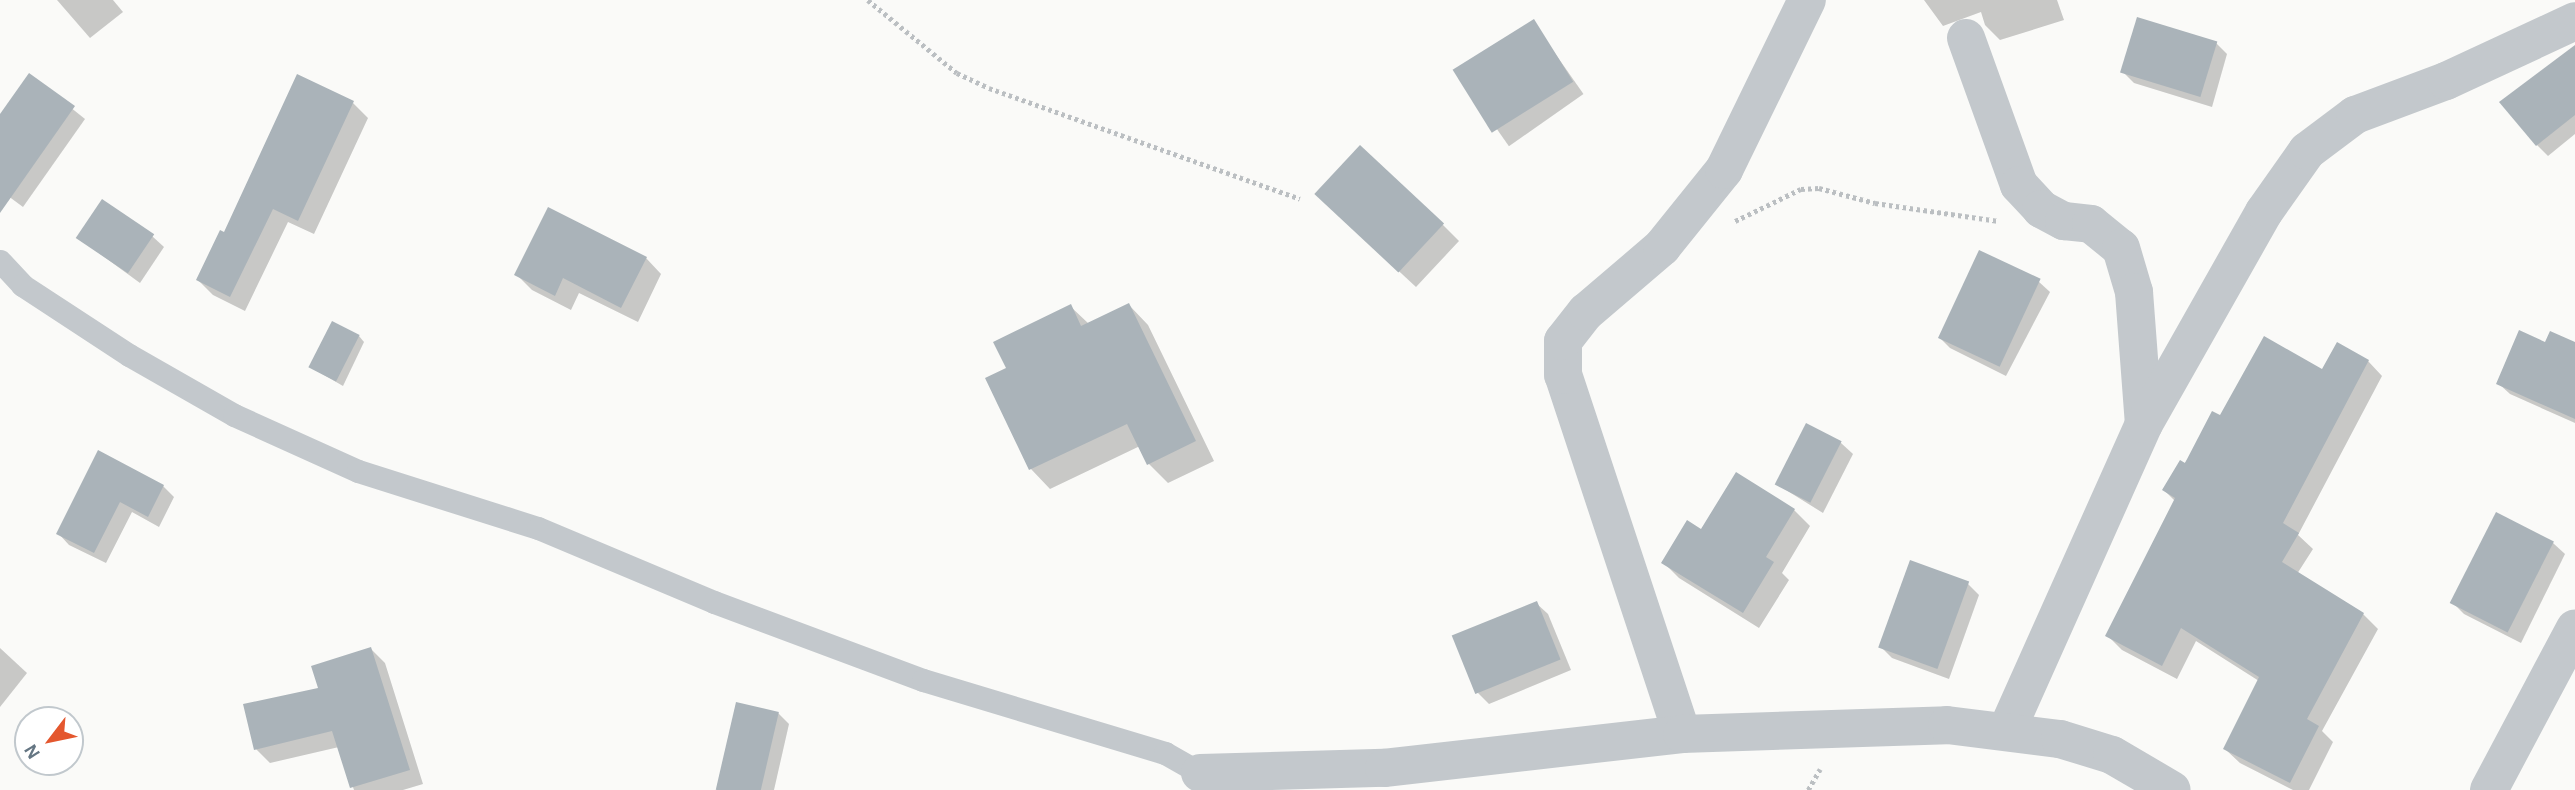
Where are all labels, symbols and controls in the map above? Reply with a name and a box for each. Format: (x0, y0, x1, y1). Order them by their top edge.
north arrow (14, 706, 84, 776)
text: N (21, 741, 44, 762)

